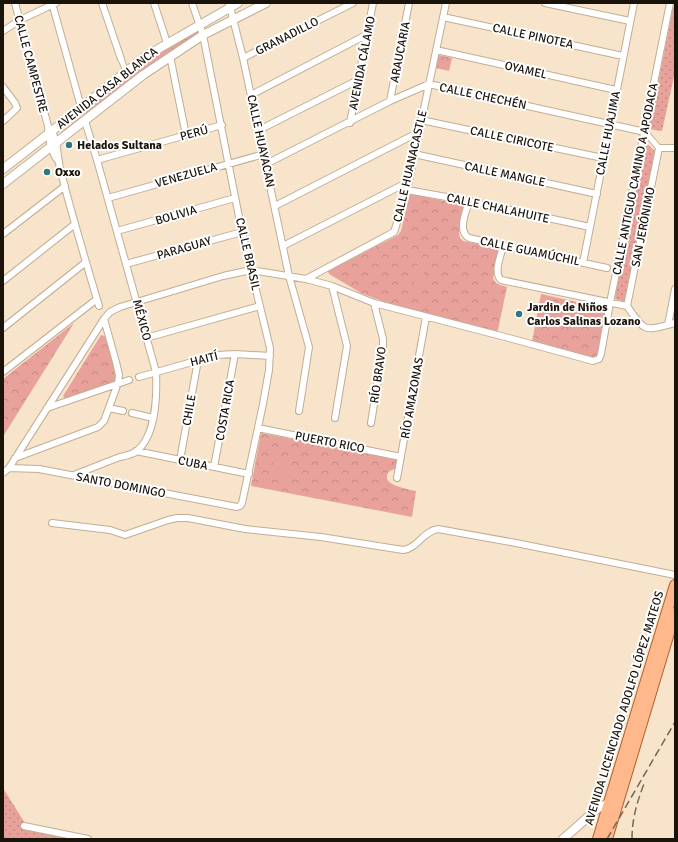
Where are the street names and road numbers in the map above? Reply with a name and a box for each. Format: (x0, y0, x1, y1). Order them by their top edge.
street label: CALLE CAMPESTRE (10, 14, 51, 115)
street label: GRANADILLO (253, 14, 321, 59)
street label: AVENIDA CÁLAMO (346, 15, 379, 111)
street label: ARAUCARIA (387, 19, 414, 84)
street label: CALLE PINOTEA (491, 21, 575, 53)
street label: AVENIDA CASA BLANCA (54, 44, 161, 133)
street label: OYAMEL (503, 58, 549, 83)
street label: CALLE CHECHÉN (438, 80, 528, 113)
street label: CALLE ANTIGUO CAMINO A APODACA (609, 81, 662, 276)
street label: CALLE HUAJIMA (593, 89, 624, 177)
street label: CALLE HUAYACAN (243, 93, 278, 189)
street label: CALLE HUANACASTLE (390, 108, 431, 224)
street label: PERÚ (178, 123, 210, 144)
street label: CALLE CIRICOTE (469, 123, 555, 156)
street label: VENEZUELA (153, 159, 219, 191)
street label: CALLE MANGLE (463, 159, 547, 190)
street label: SAN JERÓNIMO (628, 186, 659, 268)
street label: CALLE CHALAHUITE (445, 190, 551, 227)
street label: BOLIVIA (154, 202, 199, 229)
street label: CALLE BRASIL (232, 216, 263, 292)
street label: PARAGUAY (155, 234, 213, 263)
street label: CALLE GUAMÚCHIL (479, 234, 581, 269)
street label: MÉXICO (129, 298, 154, 343)
street label: RÍO BRAVO (367, 346, 390, 404)
street label: HAITÍ (189, 349, 220, 370)
street label: RÍO AMAZONAS (398, 356, 427, 440)
street label: COSTA RICA (213, 378, 238, 442)
street label: CHILE (179, 393, 200, 427)
street label: PUERTO RICO (294, 428, 366, 457)
street label: CUBA (177, 453, 210, 474)
street label: SANTO DOMINGO (75, 469, 167, 502)
street label: AVENIDA LICENCIADO ADOLFO LÓPEZ MATEOS (582, 589, 667, 827)

